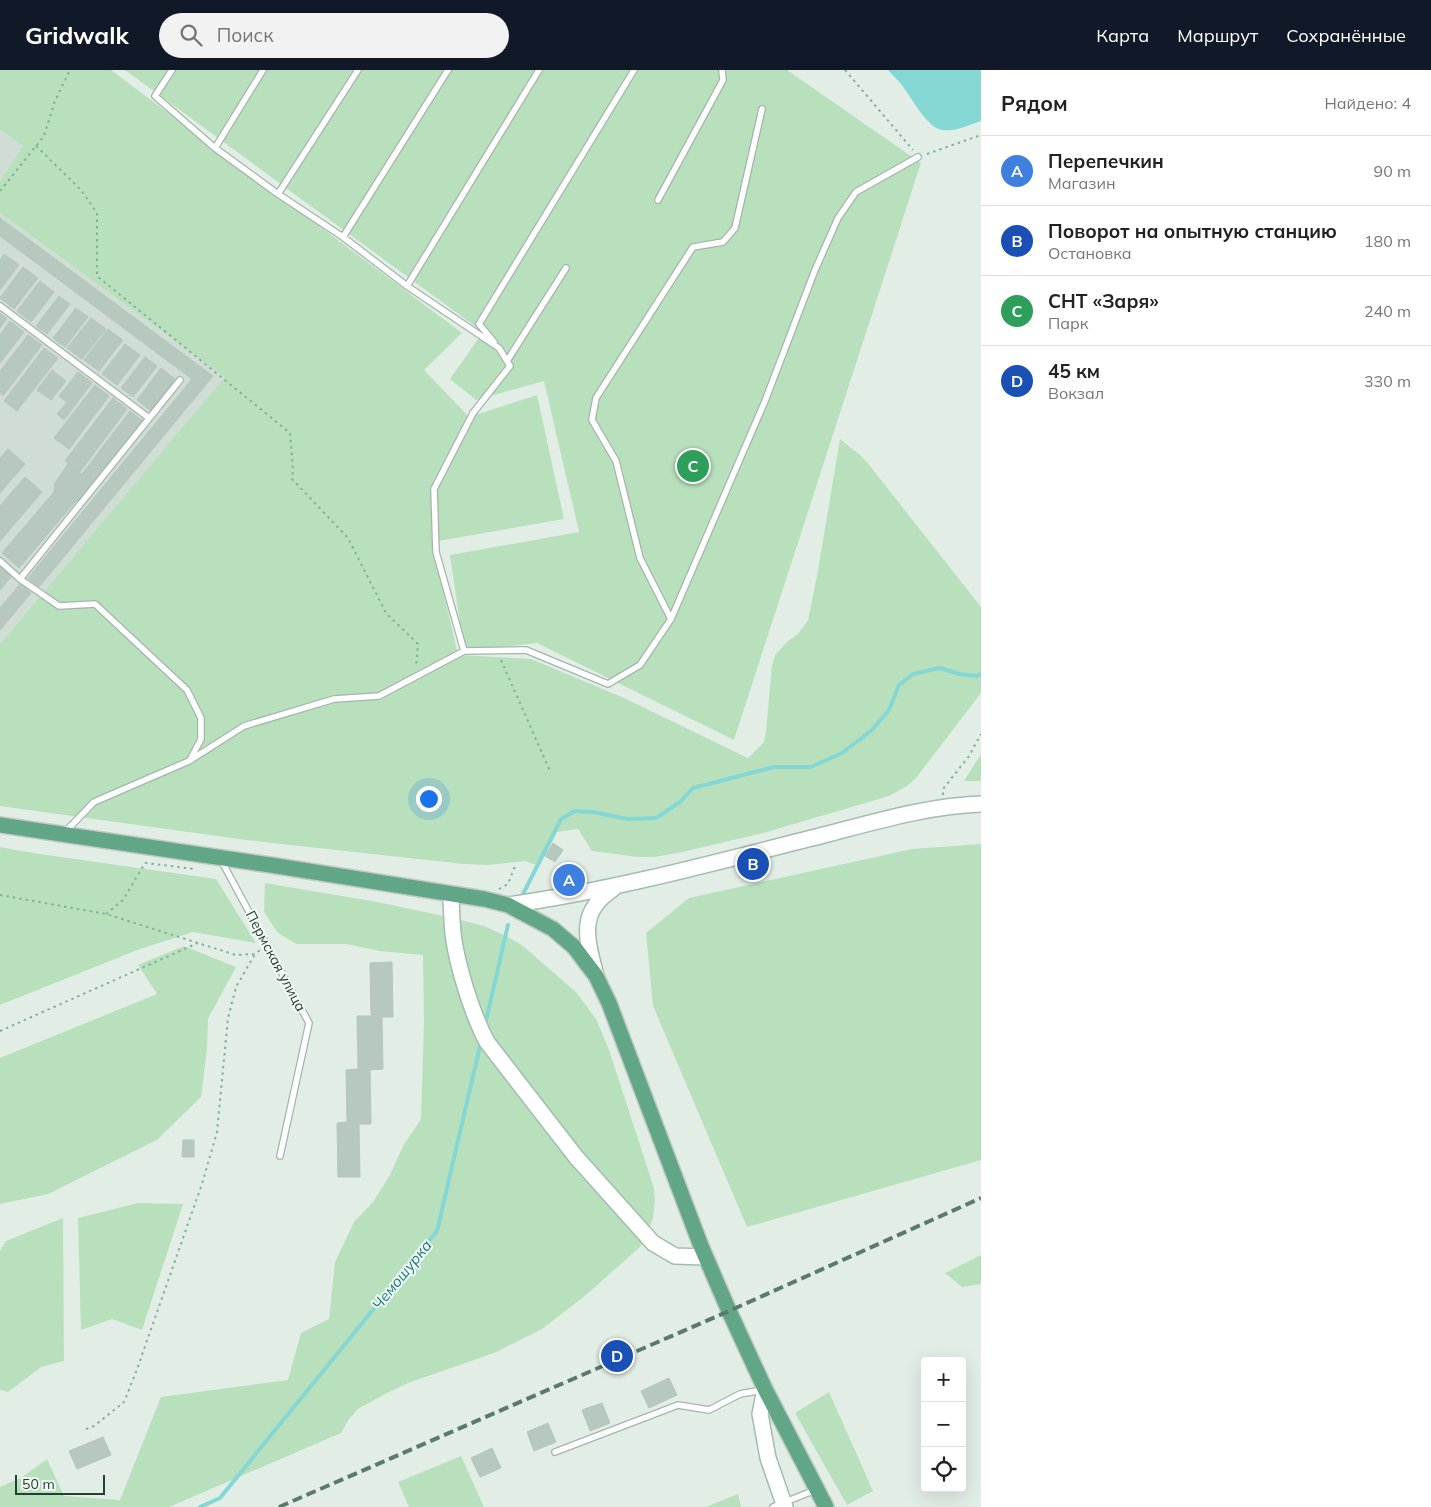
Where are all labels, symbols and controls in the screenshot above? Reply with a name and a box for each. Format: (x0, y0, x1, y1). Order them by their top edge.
search box (159, 13, 509, 58)
text: Gridwalk (25, 20, 129, 50)
icon: search (177, 21, 205, 49)
text: Поиск (217, 23, 273, 47)
text: Карта (1096, 24, 1149, 47)
text: Маршрут (1177, 24, 1258, 47)
text: Сохранённые (1286, 24, 1406, 47)
text: Рядом (1001, 90, 1068, 116)
text: Найдено: 4 (1325, 93, 1411, 113)
text: Перепечкин (1048, 149, 1164, 173)
text: A (1011, 161, 1023, 181)
text: 90 m (1374, 161, 1411, 181)
text: Магазин (1048, 173, 1116, 193)
text: Поворот на опытную станцию (1048, 219, 1337, 243)
text: B (1011, 231, 1023, 251)
text: 180 m (1364, 231, 1411, 251)
text: Остановка (1048, 243, 1132, 263)
text: СНТ «Заря» (1048, 289, 1159, 313)
text: C (1012, 301, 1022, 321)
text: 240 m (1364, 301, 1411, 321)
text: Парк (1048, 313, 1088, 333)
text: 45 км (1048, 359, 1100, 383)
text: D (1011, 371, 1023, 391)
text: 330 m (1364, 371, 1411, 391)
text: Вокзал (1048, 383, 1104, 403)
pin: C (677, 447, 709, 485)
your location (416, 786, 442, 812)
pin: B (737, 845, 769, 883)
pin: A (553, 861, 585, 899)
street label: Пермская улица (242, 907, 310, 1015)
water label: Чемошурка (368, 1236, 436, 1313)
pin: D (601, 1337, 633, 1375)
map controls (921, 1357, 966, 1492)
button: + (921, 1357, 966, 1402)
button: − (921, 1402, 966, 1447)
button: locate (921, 1447, 966, 1492)
scale bar (15, 1472, 105, 1495)
text: 50 m (22, 1475, 55, 1493)

